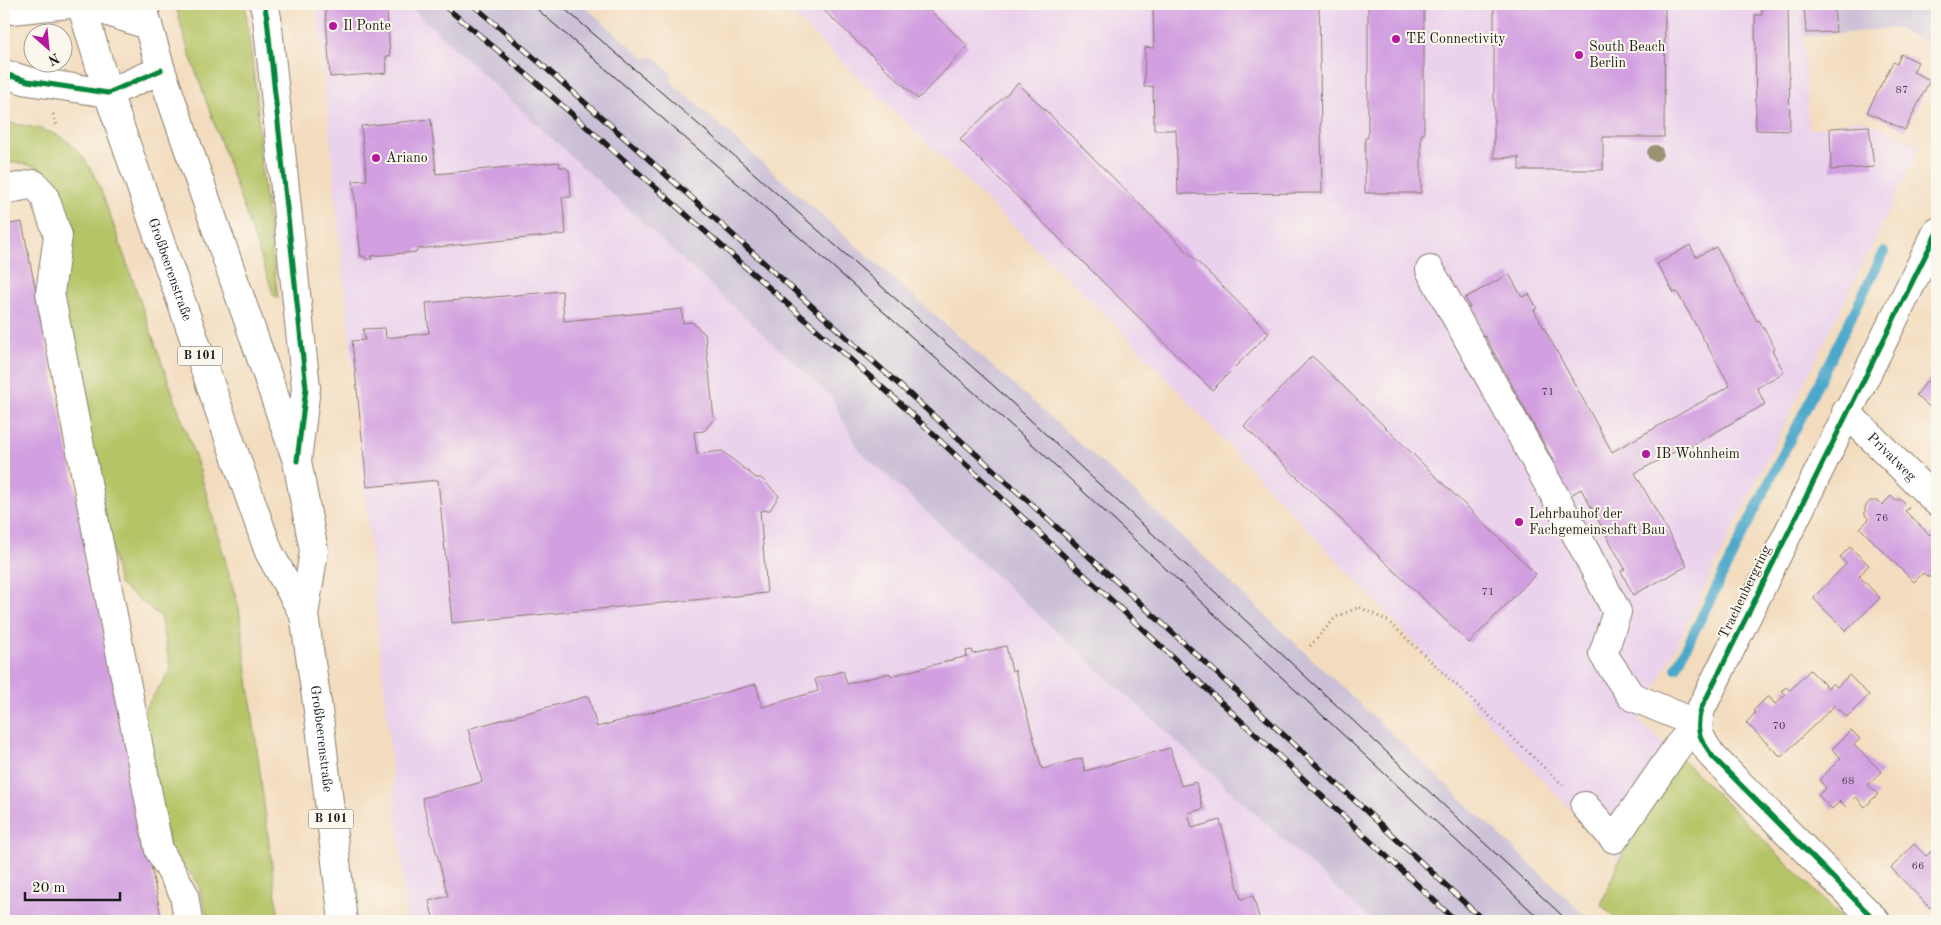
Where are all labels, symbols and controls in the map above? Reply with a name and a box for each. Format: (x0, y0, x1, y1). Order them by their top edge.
place label: Il Ponte (343, 19, 391, 33)
marker: Il Ponte (327, 20, 339, 32)
north arrow (22, 22, 72, 72)
place label: TE Connectivity (1406, 32, 1506, 46)
marker: TE Connectivity (1390, 33, 1402, 45)
place label: South Beach Berlin (1589, 40, 1666, 70)
marker: South Beach Berlin (1573, 49, 1585, 61)
text: N (45, 50, 61, 67)
house number: 87 (1896, 85, 1908, 96)
place label: Ariano (386, 151, 428, 165)
marker: Ariano (370, 152, 382, 164)
street label: Großbeerenstraße (145, 216, 194, 322)
road number: B 101 (178, 346, 222, 366)
house number: 71 (1542, 387, 1554, 398)
street label: Privatweg (1865, 430, 1919, 484)
place label: IB Wohnheim (1656, 447, 1740, 461)
marker: IB Wohnheim (1640, 448, 1652, 460)
place label: Lehrbauhof der Fachgemeinschaft Bau (1529, 507, 1666, 537)
house number: 76 (1876, 513, 1888, 524)
marker: Lehrbauhof der Fachgemeinschaft Bau (1513, 516, 1525, 528)
street label: Trachenbergring (1716, 543, 1774, 641)
house number: 71 (1482, 587, 1494, 598)
street label: Großbeerenstraße (307, 684, 335, 793)
house number: 70 (1773, 721, 1785, 732)
house number: 68 (1842, 776, 1854, 787)
road number: B 101 (308, 810, 354, 829)
house number: 66 (1912, 861, 1924, 872)
scale bar (25, 870, 120, 902)
text: 20 m (32, 881, 66, 896)

